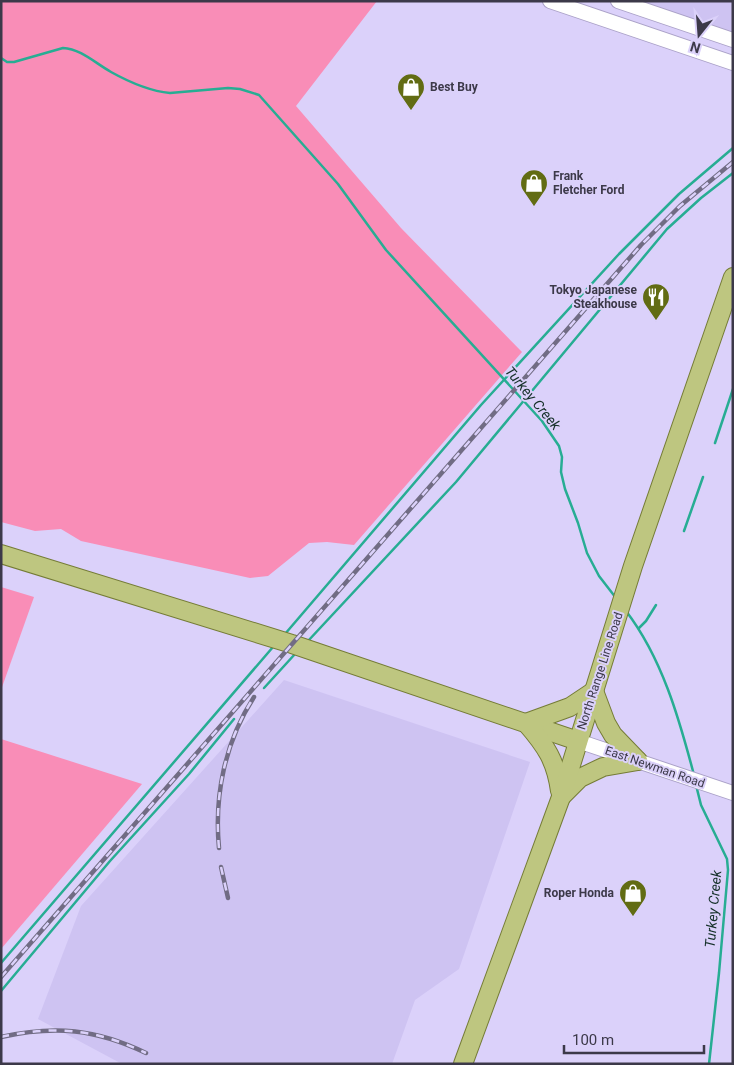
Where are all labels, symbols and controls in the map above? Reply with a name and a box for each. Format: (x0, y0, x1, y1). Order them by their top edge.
north arrow (674, 10, 724, 60)
text: N (688, 38, 702, 57)
shop icon: Best Buy (396, 72, 426, 111)
place label: Best Buy (430, 80, 479, 94)
shop icon: Frank Fletcher Ford (519, 168, 549, 207)
place label: Frank Fletcher Ford (553, 169, 625, 197)
restaurant icon: Tokyo Japanese Steakhouse (641, 282, 671, 321)
place label: Tokyo Japanese Steakhouse (550, 283, 638, 311)
water label: Turkey Creek (502, 363, 565, 434)
street label: North Range Line Road (574, 610, 626, 732)
street label: East Newman Road (603, 743, 707, 791)
water label: Turkey Creek (702, 868, 724, 948)
shop icon: Roper Honda (618, 878, 648, 917)
place label: Roper Honda (544, 886, 615, 900)
scale bar (564, 1022, 704, 1054)
text: 100 m (572, 1031, 614, 1049)

